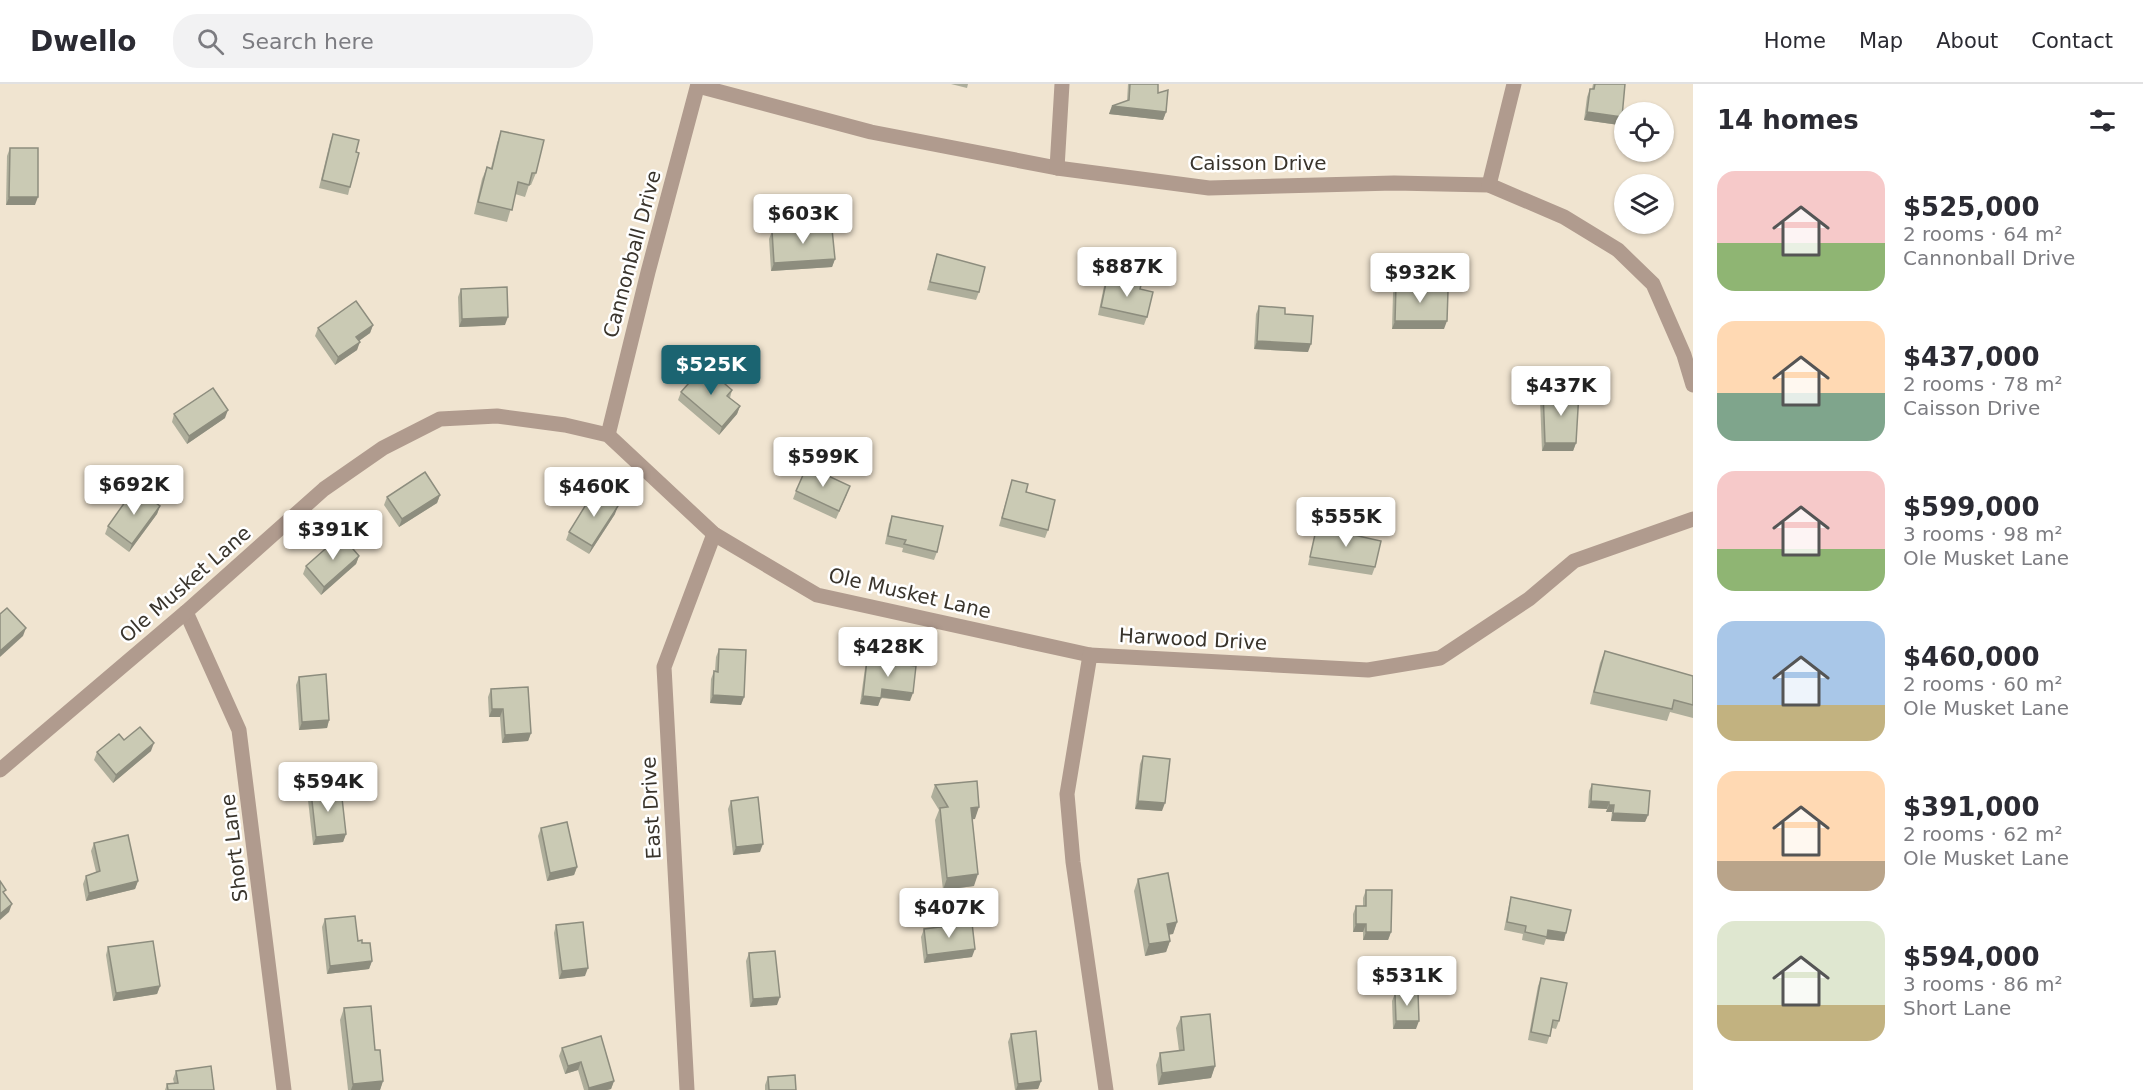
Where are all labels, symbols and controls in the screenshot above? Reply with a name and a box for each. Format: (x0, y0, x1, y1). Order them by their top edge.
search box (173, 14, 593, 68)
text: Dwello (30, 25, 137, 58)
icon: search (194, 25, 227, 58)
text: Search here (242, 29, 374, 54)
text: Home (1764, 29, 1826, 53)
text: Map (1859, 29, 1903, 53)
text: About (1936, 29, 1998, 53)
text: Contact (2031, 29, 2113, 53)
map controls (1614, 102, 1674, 234)
button: locate (1614, 102, 1674, 162)
icon: filters (2086, 104, 2119, 137)
text: 14 homes (1717, 105, 1859, 135)
street label: Caisson Drive (1189, 151, 1327, 175)
street label: Cannonball Drive (598, 168, 666, 340)
button: layers (1614, 174, 1674, 234)
text: $525,000 (1903, 192, 2040, 222)
pin: $603K (761, 194, 845, 245)
icon: home (1765, 195, 1837, 267)
text: $603K (767, 201, 839, 225)
text: 2 rooms · 64 m² (1903, 222, 2063, 246)
text: Cannonball Drive (1903, 246, 2075, 270)
pin: $887K (1085, 247, 1169, 298)
pin: $932K (1378, 253, 1462, 304)
text: $887K (1091, 254, 1163, 278)
text: $932K (1384, 260, 1456, 284)
text: $437,000 (1903, 342, 2040, 372)
pin: $525K (669, 345, 753, 396)
icon: home (1765, 345, 1837, 417)
text: $525K (675, 352, 747, 376)
pin: $437K (1519, 366, 1603, 417)
text: 2 rooms · 78 m² (1903, 372, 2063, 396)
text: $437K (1525, 373, 1597, 397)
text: Caisson Drive (1903, 396, 2040, 420)
pin: $599K (781, 437, 865, 488)
text: $599K (787, 444, 859, 468)
pin: $692K (92, 465, 176, 516)
pin: $460K (552, 467, 636, 518)
text: $692K (98, 472, 170, 496)
text: $460K (558, 474, 630, 498)
text: $599,000 (1903, 492, 2040, 522)
icon: home (1765, 495, 1837, 567)
pin: $555K (1304, 497, 1388, 548)
text: $555K (1310, 504, 1382, 528)
pin: $391K (291, 510, 375, 561)
text: $391K (297, 517, 369, 541)
street label: Ole Musket Lane (114, 520, 256, 648)
text: 3 rooms · 98 m² (1903, 522, 2063, 546)
text: Ole Musket Lane (1903, 546, 2069, 570)
street label: Ole Musket Lane (826, 563, 994, 623)
street label: Harwood Drive (1118, 623, 1268, 655)
pin: $428K (846, 627, 930, 678)
text: $428K (852, 634, 924, 658)
text: $460,000 (1903, 642, 2040, 672)
icon: home (1765, 645, 1837, 717)
text: 2 rooms · 60 m² (1903, 672, 2063, 696)
text: Ole Musket Lane (1903, 696, 2069, 720)
street label: East Drive (636, 756, 666, 860)
pin: $594K (286, 762, 370, 813)
text: $594K (292, 769, 364, 793)
text: $391,000 (1903, 792, 2040, 822)
street label: Short Lane (215, 793, 253, 903)
icon: home (1765, 795, 1837, 867)
text: 2 rooms · 62 m² (1903, 822, 2063, 846)
text: Ole Musket Lane (1903, 846, 2069, 870)
pin: $407K (907, 888, 991, 939)
text: $407K (913, 895, 985, 919)
text: $594,000 (1903, 942, 2040, 972)
icon: home (1765, 945, 1837, 1017)
pin: $531K (1365, 956, 1449, 1007)
text: $531K (1371, 963, 1443, 987)
text: 3 rooms · 86 m² (1903, 972, 2063, 996)
text: Short Lane (1903, 996, 2011, 1020)

